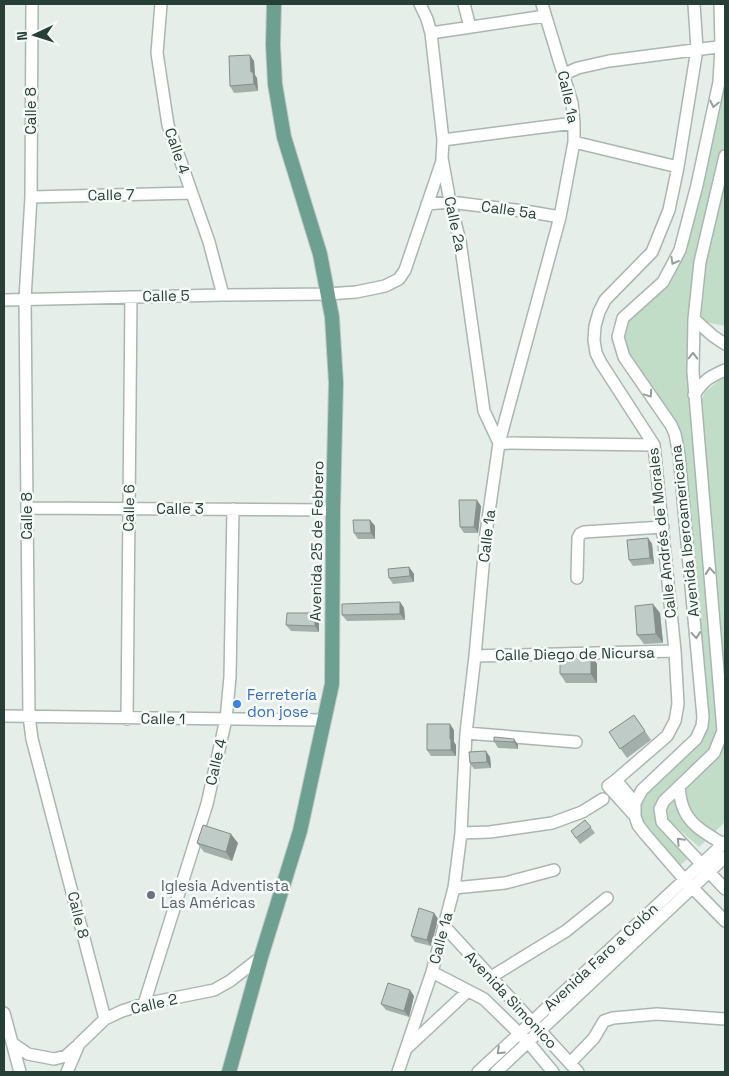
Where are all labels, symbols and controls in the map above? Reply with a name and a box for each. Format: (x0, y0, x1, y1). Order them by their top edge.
north arrow (10, 10, 60, 60)
text: N (13, 31, 31, 41)
street label: Calle 1a (554, 69, 583, 125)
street label: Calle 8 (21, 87, 40, 135)
one-way arrow (709, 100, 720, 109)
street label: Calle 4 (161, 125, 194, 176)
street label: Calle 7 (87, 185, 135, 204)
street label: Calle 2a (440, 195, 471, 254)
street label: Calle 5a (480, 196, 538, 223)
one-way arrow (670, 256, 680, 265)
street label: Calle 5 (142, 286, 190, 305)
one-way arrow (688, 352, 698, 360)
one-way arrow (643, 388, 653, 397)
street label: Avenida Iberoamericana (666, 444, 703, 618)
street label: Calle Andrés de Morales (643, 447, 680, 619)
street label: Avenida 25 de Febrero (306, 461, 327, 621)
street label: Calle 6 (119, 484, 138, 532)
street label: Calle 8 (17, 492, 36, 540)
street label: Calle 3 (156, 499, 204, 518)
street label: Calle 1a (474, 508, 499, 564)
one-way arrow (704, 566, 715, 574)
one-way arrow (690, 631, 701, 639)
street label: Calle Diego de Nicursa (495, 643, 655, 664)
place label: Ferretería don jose (247, 685, 317, 721)
marker: Ferretería don jose (231, 698, 243, 710)
street label: Calle 1 (141, 709, 185, 728)
street label: Calle 4 (201, 737, 230, 787)
one-way arrow (677, 838, 686, 847)
place label: Iglesia Adventista Las Américas (161, 876, 290, 912)
street label: Calle 8 (63, 889, 93, 940)
marker: Iglesia Adventista Las Américas (145, 889, 157, 901)
street label: Avenida Faro a Colón (540, 899, 662, 1015)
street label: Calle 1a (424, 909, 457, 966)
street label: Avenida Simonico (461, 947, 562, 1053)
street label: Calle 2 (129, 989, 179, 1018)
one-way arrow (496, 1045, 505, 1054)

